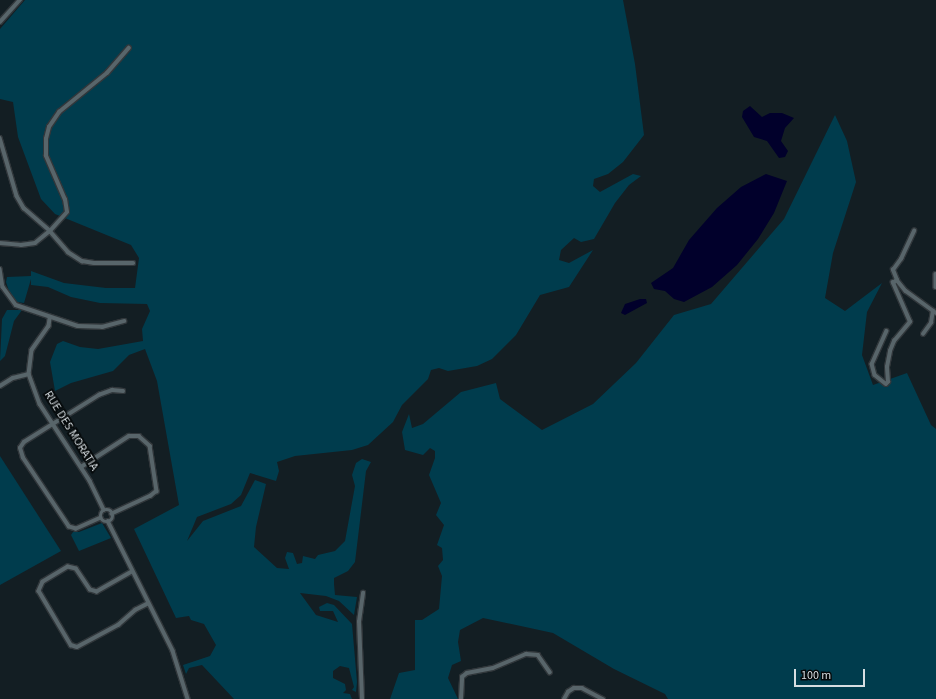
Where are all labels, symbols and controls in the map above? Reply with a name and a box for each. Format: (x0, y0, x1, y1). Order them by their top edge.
street label: RUE DES MORATIA (41, 388, 101, 474)
scale bar (796, 661, 867, 687)
text: 100 m (801, 667, 831, 684)

